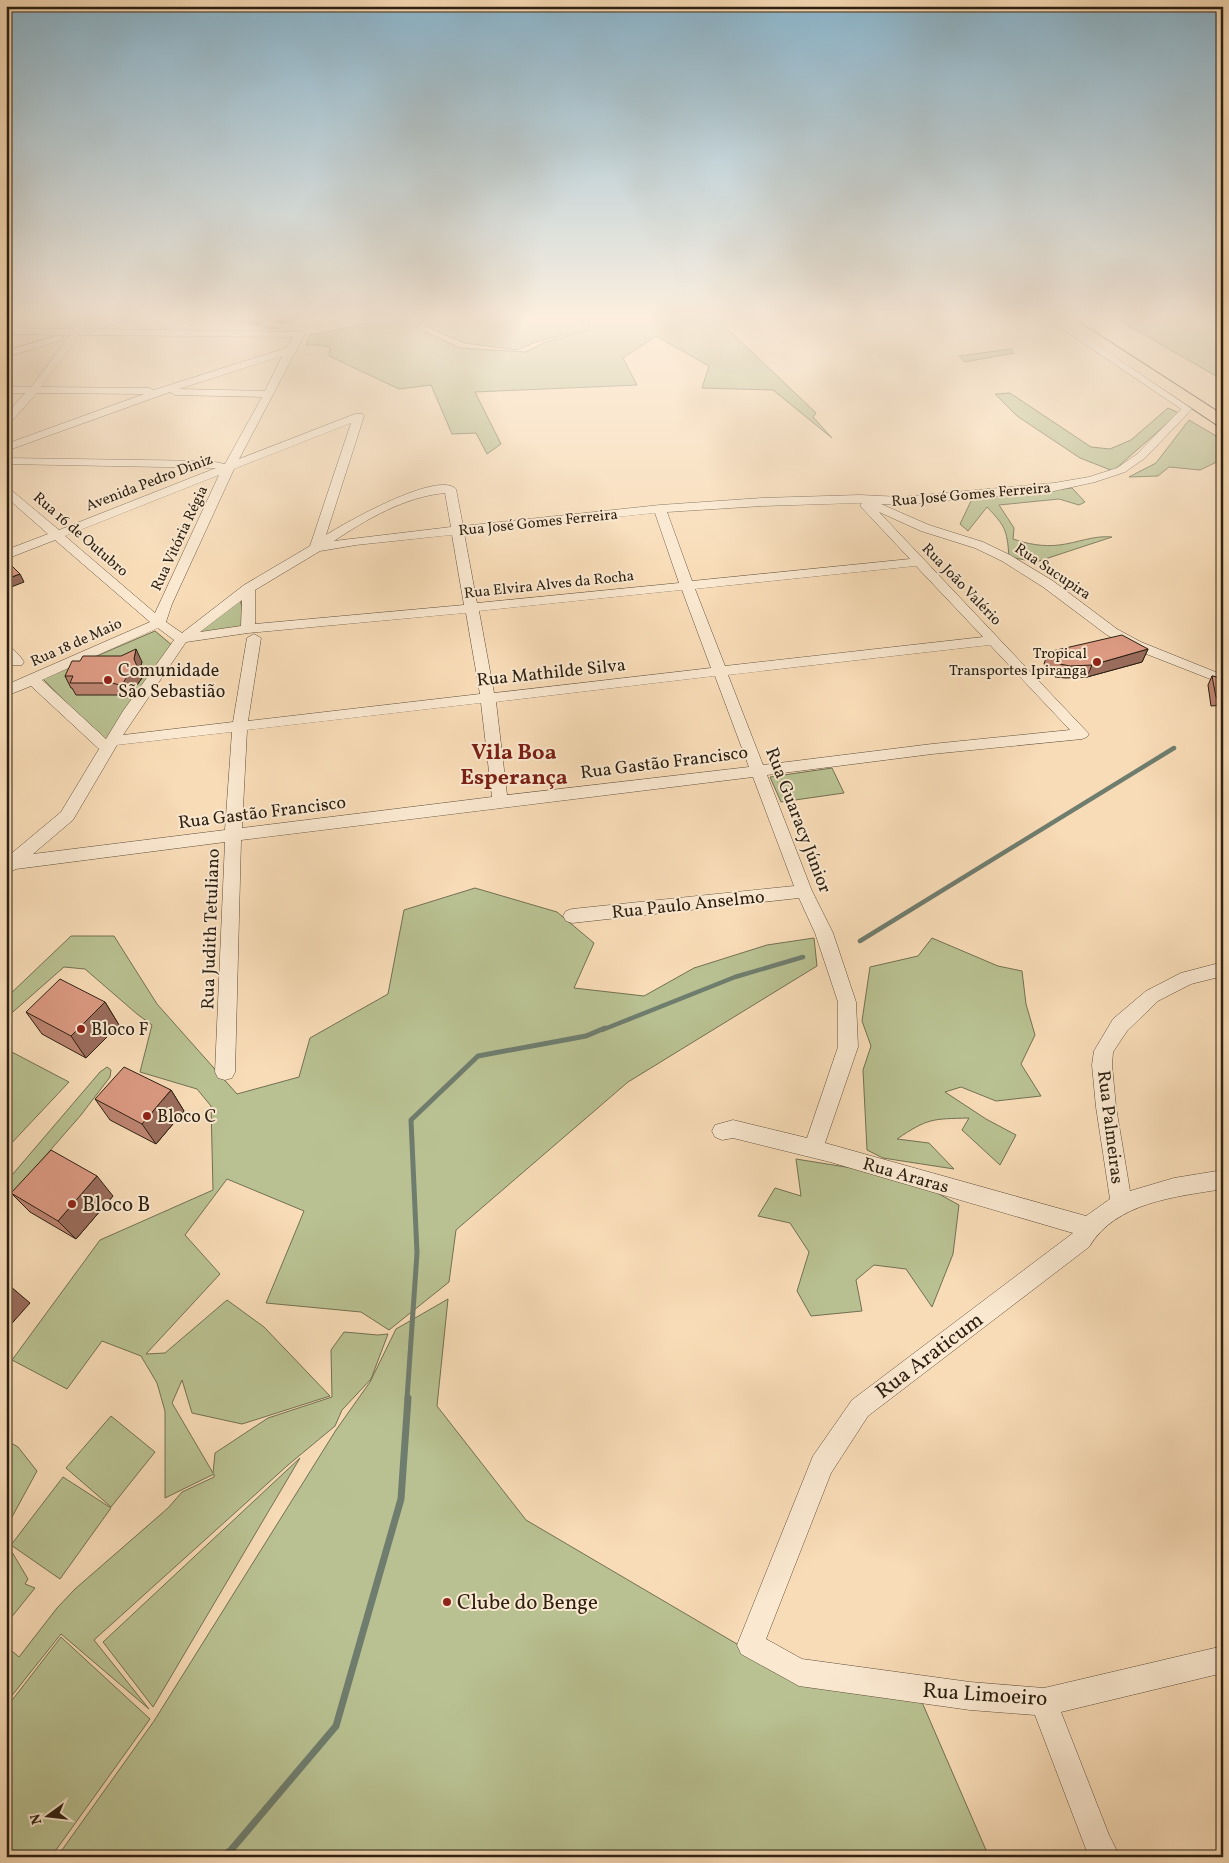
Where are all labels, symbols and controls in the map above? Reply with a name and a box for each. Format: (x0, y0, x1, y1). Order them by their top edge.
street label: Avenida Pedro Diniz (83, 449, 216, 517)
street label: Rua José Gomes Ferreira (890, 478, 1052, 513)
street label: Rua Vitória Régia (147, 483, 214, 595)
street label: Rua 16 de Outubro (28, 488, 132, 582)
street label: Rua José Gomes Ferreira (457, 505, 619, 542)
street label: Rua João Valério (916, 539, 1006, 631)
street label: Rua Sucupira (1010, 539, 1094, 606)
street label: Rua Elvira Alves da Rocha (463, 566, 635, 605)
street label: Rua 18 de Maio (28, 614, 126, 673)
place label: Tropical Transportes Ipiranga (949, 644, 1087, 682)
street label: Rua Mathilde Silva (475, 653, 627, 694)
marker: Tropical Transportes Ipiranga (1091, 656, 1103, 668)
place label: Comunidade São Sebastião (118, 659, 225, 705)
marker: Comunidade São Sebastião (102, 674, 114, 686)
district label: Vila Boa Esperança (460, 738, 568, 794)
street label: Rua Gastão Francisco (579, 741, 750, 786)
street label: Rua Guaracy Júnior (758, 744, 837, 897)
street label: Rua Gastão Francisco (177, 791, 348, 836)
street label: Rua Judith Tetuliano (196, 848, 227, 1010)
street label: Rua Paulo Anselmo (610, 885, 766, 926)
place label: Bloco F (91, 1018, 149, 1043)
marker: Bloco F (75, 1023, 87, 1035)
street label: Rua Palmeiras (1090, 1069, 1129, 1185)
place label: Bloco C (157, 1105, 216, 1130)
marker: Bloco C (141, 1110, 153, 1122)
street label: Rua Araras (860, 1152, 952, 1201)
place label: Bloco B (82, 1191, 150, 1220)
marker: Bloco B (66, 1198, 78, 1210)
street label: Rua Araticum (870, 1306, 990, 1406)
place label: Clube do Benge (457, 1589, 598, 1618)
marker: Clube do Benge (441, 1596, 453, 1608)
street label: Rua Limoeiro (922, 1677, 1048, 1714)
north arrow (22, 1790, 72, 1840)
text: N (26, 1812, 47, 1826)

